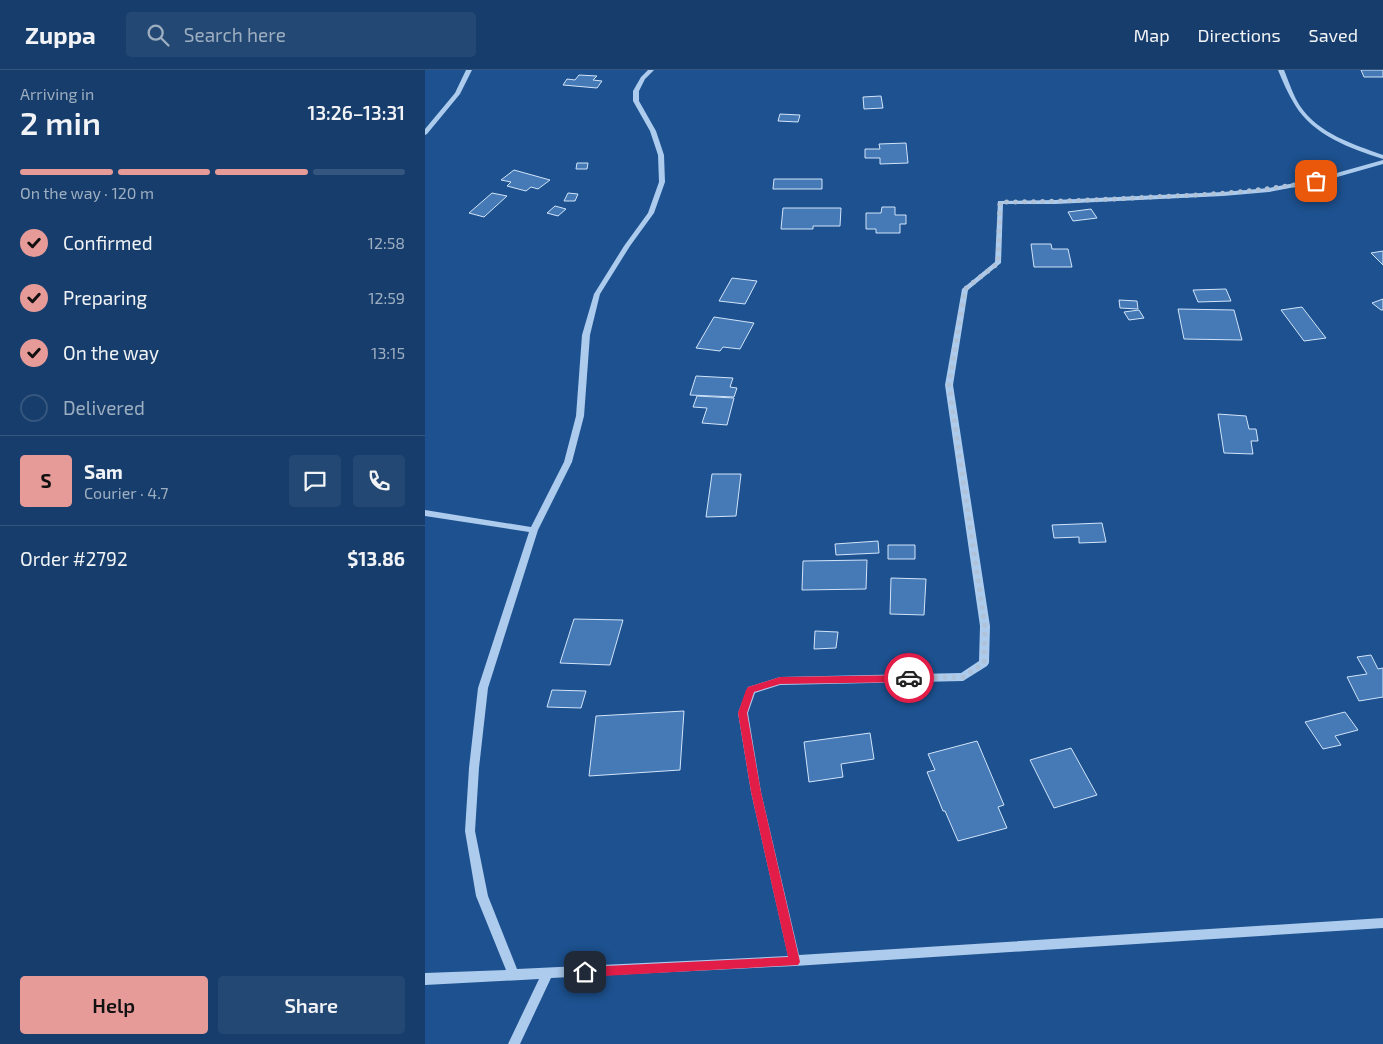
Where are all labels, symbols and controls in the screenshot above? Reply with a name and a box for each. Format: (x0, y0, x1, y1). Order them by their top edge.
search box (126, 12, 476, 57)
text: Zuppa (25, 20, 96, 49)
icon: search (144, 21, 172, 49)
text: Search here (184, 23, 286, 46)
text: Map (1133, 24, 1170, 46)
text: Directions (1198, 24, 1281, 46)
text: Saved (1309, 24, 1358, 46)
text: Arriving in (20, 84, 94, 103)
text: 13:26–13:31 (307, 101, 405, 124)
text: 2 min (20, 103, 101, 141)
pin (1295, 160, 1337, 202)
icon: bag (1302, 167, 1330, 195)
text: On the way · 120 m (20, 183, 154, 202)
icon: check (20, 229, 48, 257)
text: Confirmed (63, 231, 153, 254)
text: 12:58 (368, 233, 405, 252)
icon: check (20, 284, 48, 312)
text: Preparing (63, 286, 147, 309)
text: 12:59 (368, 288, 405, 307)
icon: check (20, 339, 48, 367)
text: On the way (63, 341, 159, 364)
text: 13:15 (371, 343, 405, 362)
text: Delivered (63, 396, 145, 419)
button: chat (289, 455, 341, 507)
button: phone (353, 455, 405, 507)
text: Sam (84, 460, 123, 483)
text: S (40, 469, 52, 492)
text: Courier · 4.7 (84, 483, 168, 502)
text: Order #2792 (20, 547, 128, 570)
text: $13.86 (347, 547, 405, 570)
courier (884, 653, 934, 703)
icon: car (895, 664, 923, 692)
pin (564, 951, 606, 993)
icon: home (571, 958, 599, 986)
button: Help (20, 976, 208, 1034)
button: Share (218, 976, 405, 1034)

